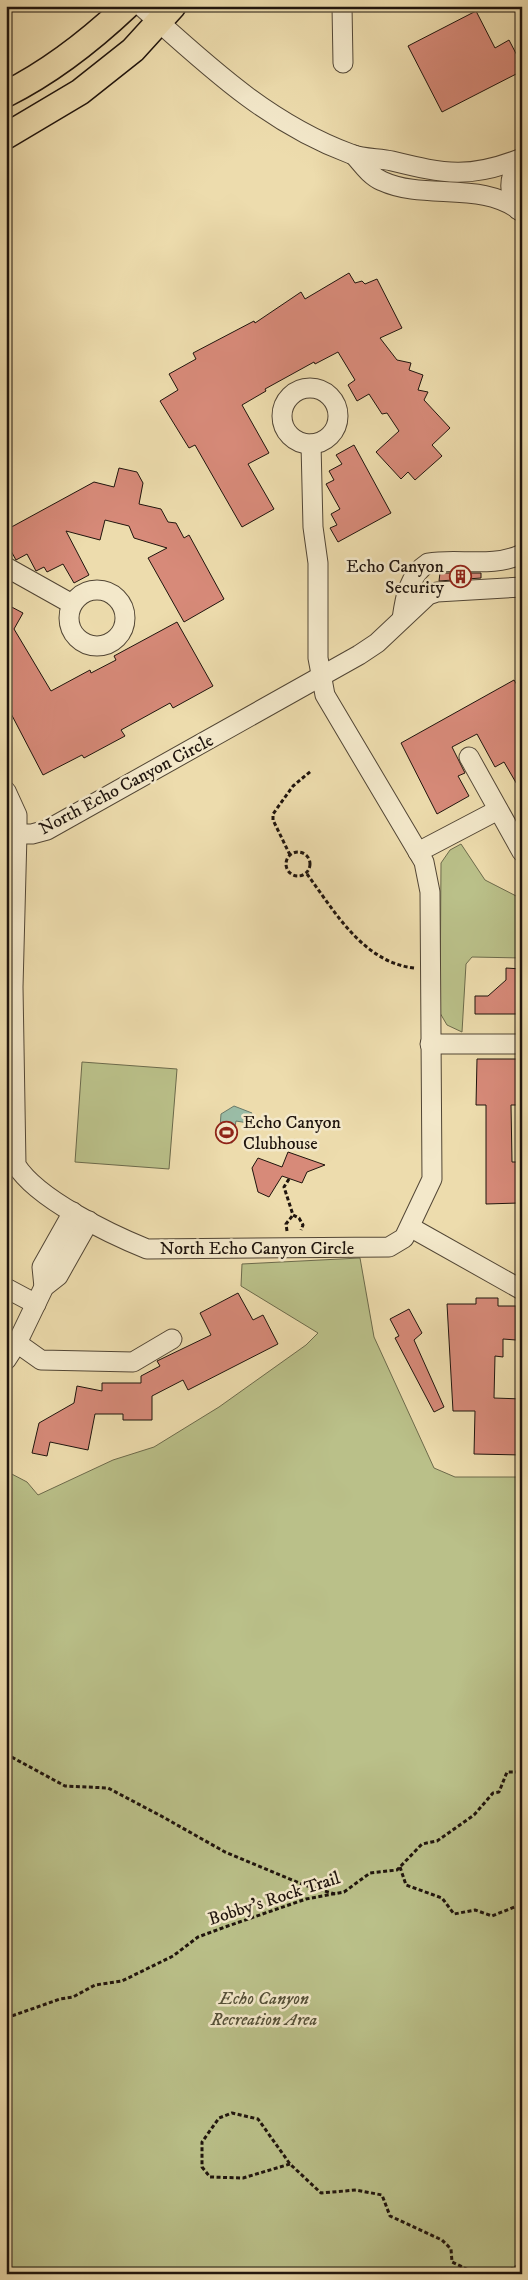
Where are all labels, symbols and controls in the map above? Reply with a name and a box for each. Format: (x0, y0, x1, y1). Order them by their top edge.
place label: Echo Canyon Security (346, 556, 445, 599)
building icon: Echo Canyon Security (448, 564, 472, 588)
street label: North Echo Canyon Circle (35, 730, 217, 840)
place label: Echo Canyon Clubhouse (243, 1112, 342, 1155)
sports icon: Echo Canyon Clubhouse (215, 1120, 239, 1144)
street label: North Echo Canyon Circle (160, 1238, 354, 1260)
street label: Bobby's Rock Trail (206, 1867, 344, 1931)
park label: Echo Canyon Recreation Area (210, 1988, 317, 2031)

